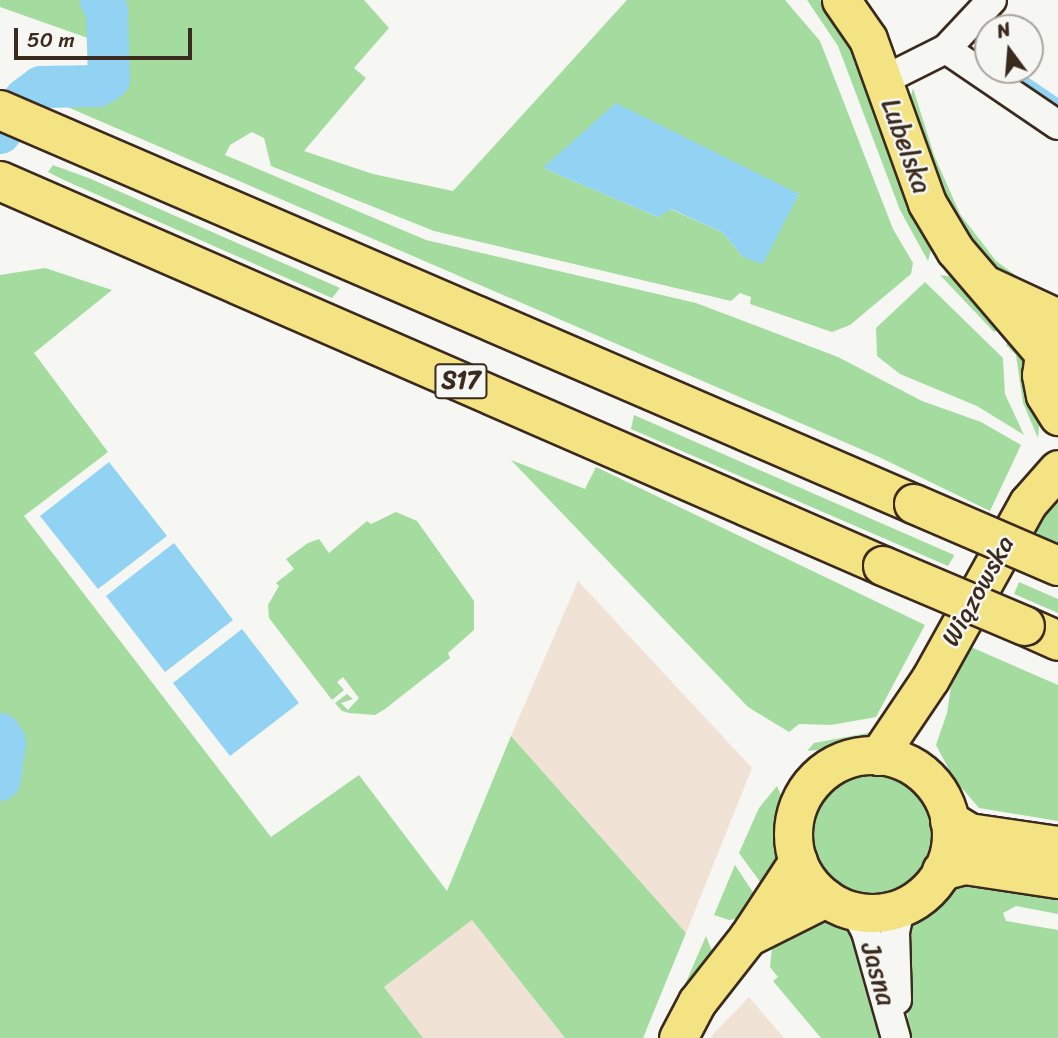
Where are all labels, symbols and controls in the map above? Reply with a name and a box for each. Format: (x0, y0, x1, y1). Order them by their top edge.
text: N (993, 13, 1014, 48)
scale bar (18, 14, 196, 58)
north arrow (974, 14, 1044, 84)
text: 50 m (27, 21, 75, 59)
street label: Lubelska (874, 94, 938, 198)
road number: S17 (433, 360, 489, 402)
street label: Wiązowska (935, 530, 1021, 652)
street label: Jasna (854, 939, 902, 1009)

